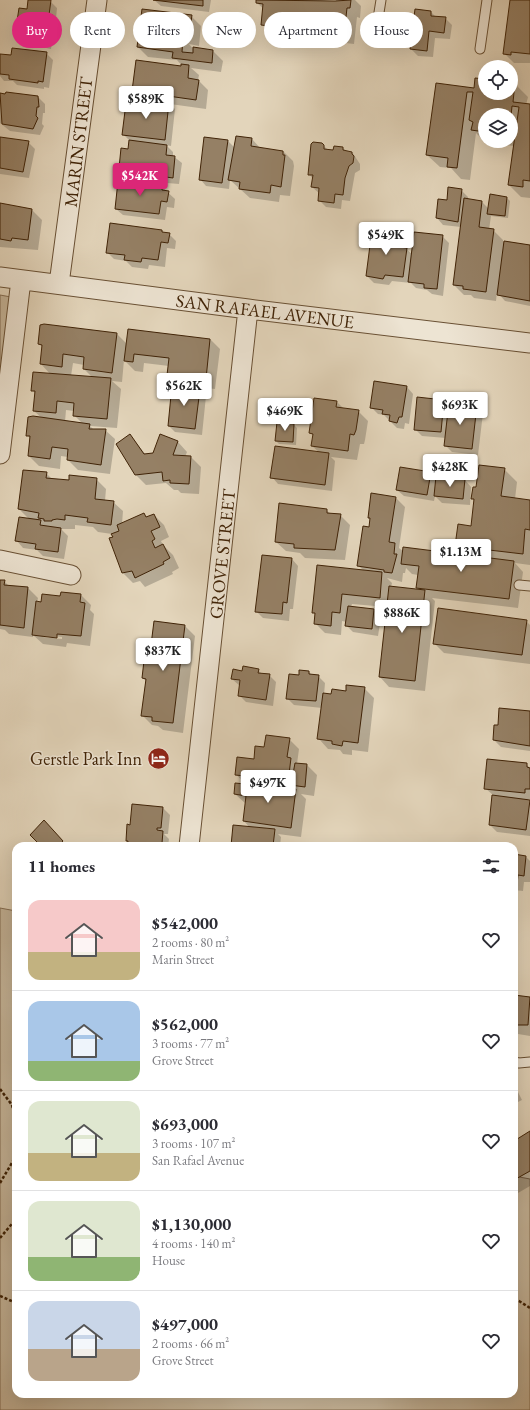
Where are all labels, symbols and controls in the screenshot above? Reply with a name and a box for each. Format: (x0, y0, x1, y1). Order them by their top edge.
chip: Buy (12, 12, 62, 48)
chip: Rent (70, 12, 125, 48)
chip: Filters (133, 12, 194, 48)
chip: New (202, 12, 256, 48)
chip: Apartment (264, 12, 352, 48)
chip: House (360, 12, 423, 48)
map controls (478, 60, 518, 148)
button: locate (478, 60, 518, 100)
street label: MARIN STREET (59, 75, 98, 208)
pin: $589K (118, 86, 174, 120)
text: $589K (128, 90, 164, 107)
button: layers (478, 108, 518, 148)
pin: $542K (112, 163, 168, 197)
text: $542K (122, 167, 158, 184)
pin: $549K (358, 222, 414, 256)
text: $549K (368, 226, 404, 243)
street label: SAN RAFAEL AVENUE (175, 289, 355, 333)
pin: $562K (156, 373, 212, 407)
text: $562K (166, 377, 202, 394)
pin: $693K (432, 392, 488, 426)
text: $693K (442, 396, 478, 413)
pin: $469K (257, 398, 313, 432)
text: $469K (267, 402, 303, 419)
pin: $428K (422, 454, 478, 488)
text: $428K (432, 458, 468, 475)
street label: GROVE STREET (204, 487, 240, 620)
pin: $1.13M (428, 539, 494, 573)
text: $1.13M (440, 543, 482, 560)
pin: $886K (374, 600, 430, 634)
text: $886K (384, 604, 420, 621)
pin: $837K (135, 638, 191, 672)
text: $837K (145, 642, 181, 659)
hotel icon: Gerstle Park Inn (145, 745, 171, 771)
place label: Gerstle Park Inn (30, 747, 142, 770)
pin: $497K (240, 770, 296, 804)
text: $497K (250, 774, 286, 791)
text: 11 homes (28, 855, 95, 877)
icon: filters (480, 855, 502, 877)
text: $542,000 (152, 912, 218, 934)
icon: home (60, 916, 108, 964)
icon: heart (480, 929, 502, 951)
text: 2 rooms · 80 m² (152, 934, 229, 951)
text: Marin Street (152, 951, 214, 968)
text: $562,000 (152, 1013, 218, 1035)
icon: home (60, 1017, 108, 1065)
icon: heart (480, 1030, 502, 1052)
text: 3 rooms · 77 m² (152, 1035, 229, 1052)
text: Grove Street (152, 1052, 214, 1069)
text: $693,000 (152, 1113, 218, 1135)
icon: home (60, 1117, 108, 1165)
icon: heart (480, 1130, 502, 1152)
text: 3 rooms · 107 m² (152, 1135, 236, 1152)
text: San Rafael Avenue (152, 1152, 244, 1169)
text: $1,130,000 (152, 1213, 231, 1235)
icon: home (60, 1217, 108, 1265)
icon: heart (480, 1230, 502, 1252)
text: 4 rooms · 140 m² (152, 1235, 236, 1252)
text: House (152, 1252, 185, 1269)
text: $497,000 (152, 1313, 218, 1335)
icon: home (60, 1317, 108, 1365)
icon: heart (480, 1330, 502, 1352)
text: 2 rooms · 66 m² (152, 1335, 229, 1352)
text: Grove Street (152, 1352, 214, 1369)

